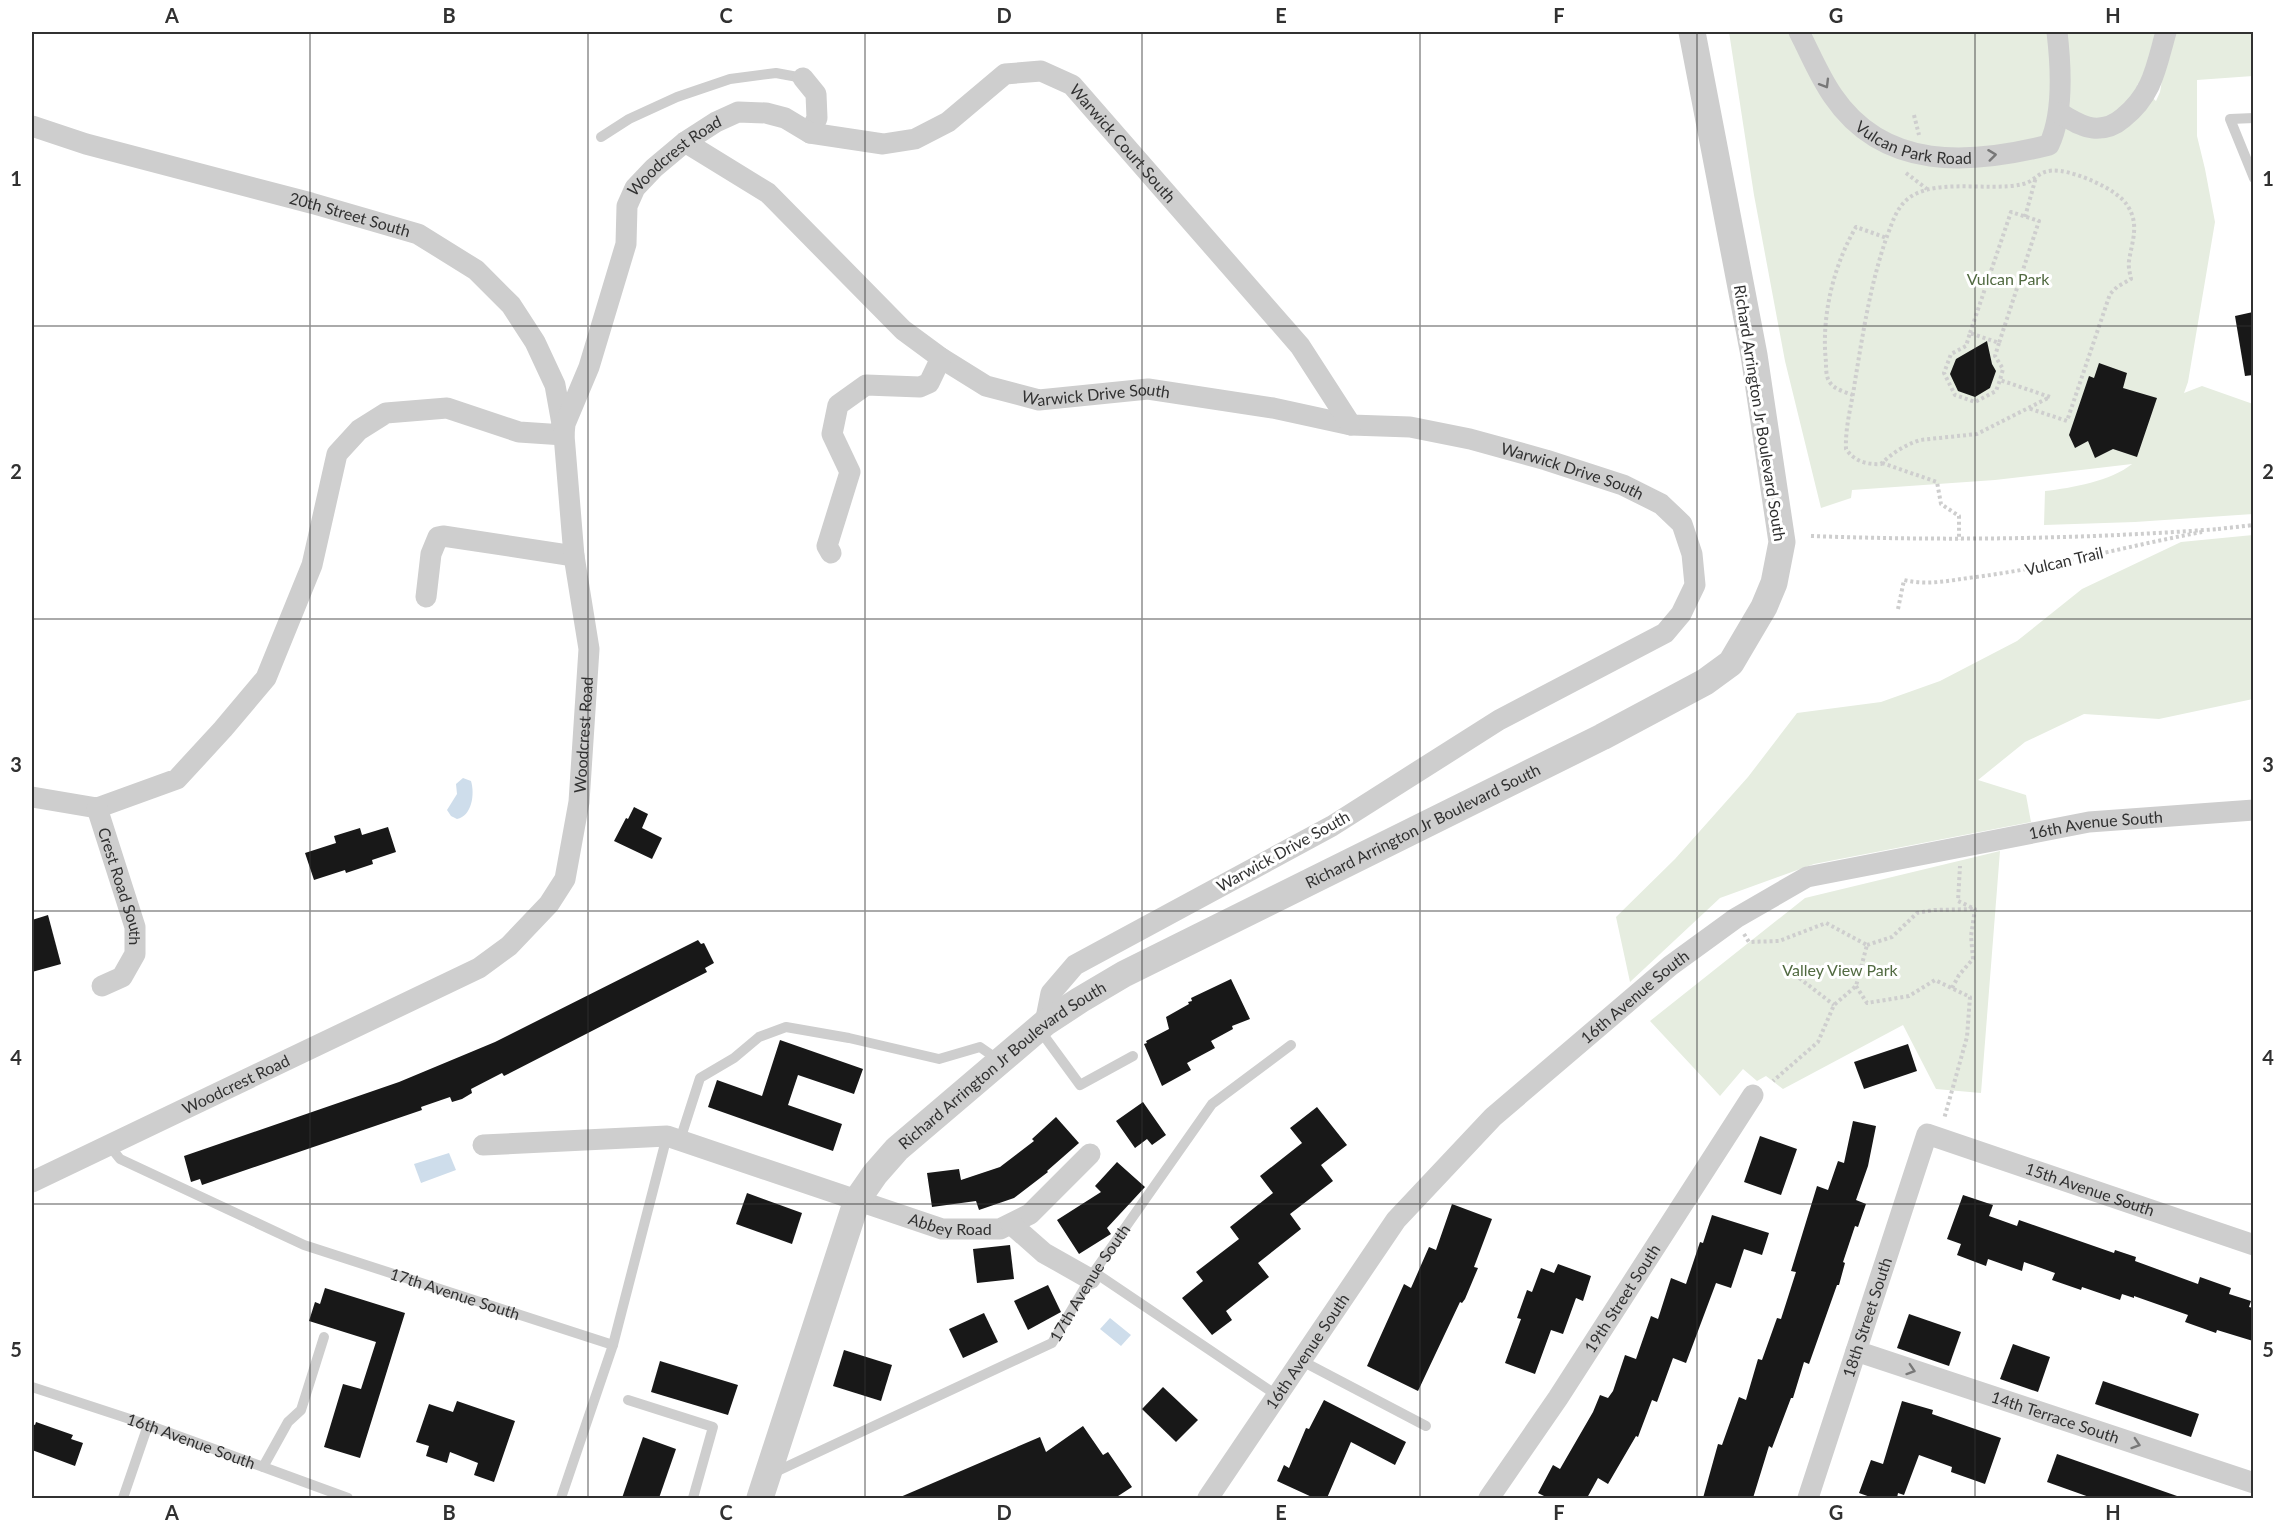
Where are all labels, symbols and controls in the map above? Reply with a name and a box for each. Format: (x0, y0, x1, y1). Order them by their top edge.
text: A (164, 3, 179, 27)
text: B (442, 3, 456, 27)
text: C (719, 3, 733, 27)
text: D (996, 3, 1012, 27)
text: E (1275, 3, 1287, 27)
text: F (1553, 3, 1565, 27)
text: G (1829, 3, 1843, 27)
text: H (2105, 3, 2121, 27)
one-way arrow (1818, 78, 1830, 88)
street label: Warwick Court South (1066, 80, 1180, 206)
street label: Woodcrest Road (623, 111, 724, 199)
street label: Vulcan Park Road (1852, 116, 1972, 167)
one-way arrow (1987, 149, 1996, 161)
text: 1 (10, 166, 22, 190)
text: 1 (2262, 166, 2274, 190)
street label: 20th Street South (287, 188, 413, 240)
park label: Vulcan Park (1967, 269, 2050, 288)
street label: Richard Arrington Jr Boulevard South (1731, 283, 1790, 543)
street label: Warwick Drive South (1020, 379, 1172, 409)
street label: Warwick Drive South (1499, 438, 1647, 503)
text: 2 (10, 459, 22, 483)
text: 2 (2262, 459, 2274, 483)
street label: Vulcan Trail (2023, 542, 2105, 579)
street label: Woodcrest Road (570, 676, 596, 794)
text: 3 (10, 752, 22, 776)
text: 3 (2262, 752, 2274, 776)
street label: Richard Arrington Jr Boulevard South (1302, 759, 1543, 892)
street label: Warwick Drive South (1213, 806, 1353, 895)
street label: 16th Avenue South (2027, 807, 2163, 843)
street label: Crest Road South (95, 825, 146, 945)
street label: 16th Avenue South (1576, 946, 1692, 1047)
park label: Valley View Park (1782, 960, 1899, 979)
street label: Richard Arrington Jr Boulevard South (894, 977, 1109, 1153)
text: 4 (10, 1045, 22, 1069)
text: 4 (2262, 1045, 2274, 1069)
street label: Woodcrest Road (179, 1050, 292, 1118)
street label: 15th Avenue South (2023, 1158, 2157, 1220)
street label: Abbey Road (906, 1208, 992, 1238)
street label: 17th Avenue South (1045, 1220, 1134, 1345)
street label: 19th Street South (1580, 1240, 1664, 1356)
street label: 18th Street South (1838, 1255, 1895, 1380)
street label: 17th Avenue South (388, 1264, 522, 1323)
street label: 16th Avenue South (1261, 1290, 1352, 1412)
text: 5 (10, 1337, 22, 1361)
text: 5 (2262, 1337, 2274, 1361)
one-way arrow (1905, 1362, 1916, 1375)
street label: 14th Terrace South (1989, 1387, 2122, 1447)
street label: 16th Avenue South (125, 1409, 258, 1472)
one-way arrow (2130, 1437, 2141, 1450)
text: A (164, 1500, 179, 1524)
text: B (442, 1500, 456, 1524)
text: C (719, 1500, 733, 1524)
text: D (996, 1500, 1012, 1524)
text: E (1275, 1500, 1287, 1524)
text: F (1553, 1500, 1565, 1524)
text: G (1829, 1500, 1843, 1524)
text: H (2105, 1500, 2121, 1524)

